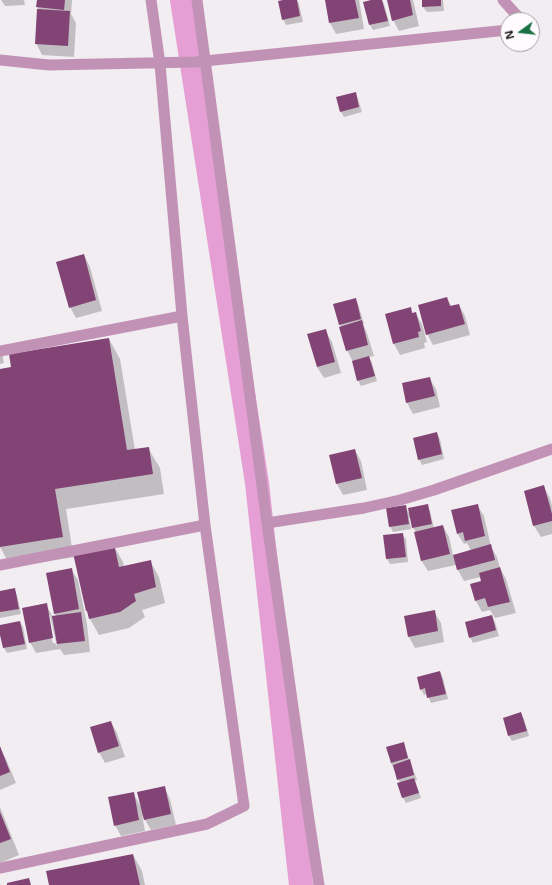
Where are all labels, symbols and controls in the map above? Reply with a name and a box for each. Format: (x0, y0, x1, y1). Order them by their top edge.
north arrow (500, 12, 540, 52)
text: N (500, 29, 517, 41)

